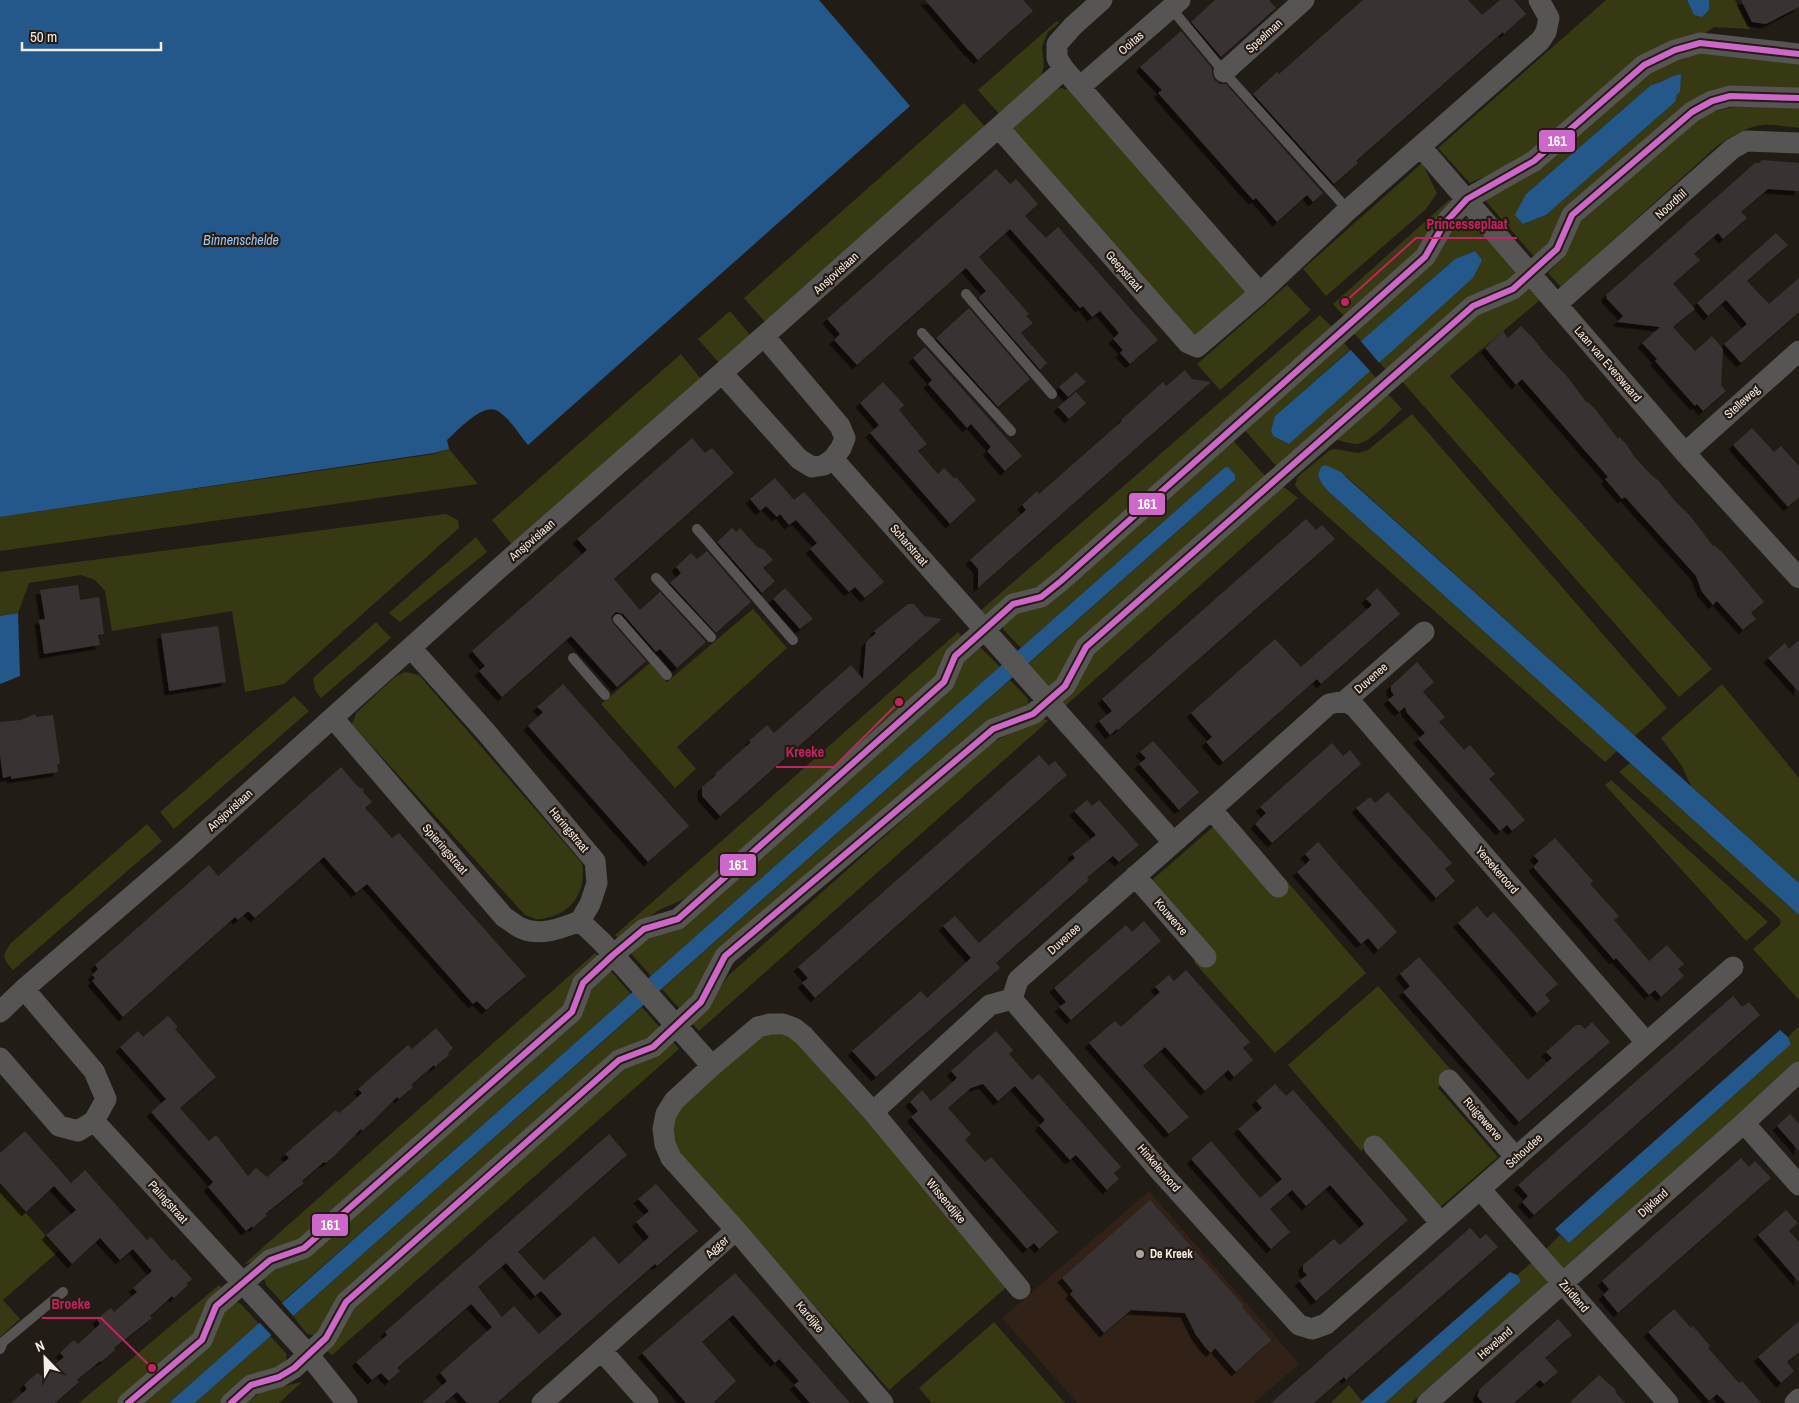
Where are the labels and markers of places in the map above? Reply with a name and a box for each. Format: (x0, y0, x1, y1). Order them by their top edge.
callout: Princesseplaat (1416, 209, 1517, 238)
callout: Kreeke (776, 738, 834, 767)
place label: De Kreek (1150, 1246, 1193, 1262)
marker: De Kreek (1134, 1248, 1146, 1260)
callout: Broeke (42, 1289, 101, 1318)

